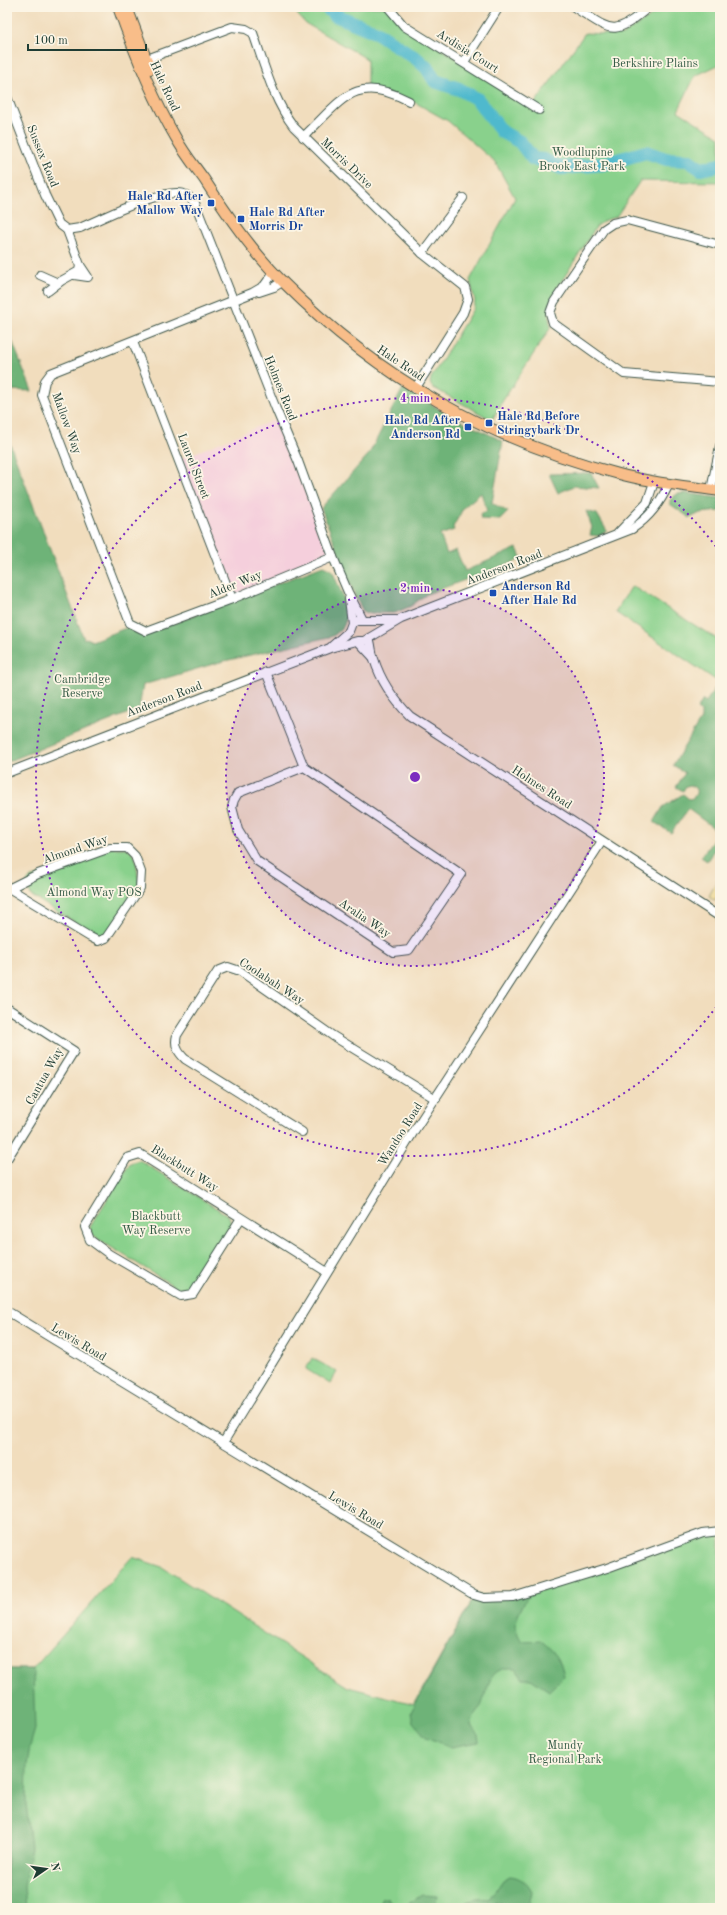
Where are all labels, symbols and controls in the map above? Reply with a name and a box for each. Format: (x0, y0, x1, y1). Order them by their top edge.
scale bar (28, 26, 146, 52)
street label: Ardisia Court (434, 28, 501, 76)
text: 100 m (34, 35, 68, 47)
park label: Berkshire Plains (612, 58, 698, 70)
street label: Hale Road (147, 59, 181, 114)
street label: Sussex Road (24, 123, 60, 189)
street label: Morris Drive (318, 136, 375, 191)
park label: Woodlupine Brook East Park (539, 147, 625, 173)
place label: Hale Rd After Mallow Way (127, 191, 203, 217)
marker: Hale Rd After Mallow Way (206, 198, 216, 208)
place label: Hale Rd After Morris Dr (249, 207, 325, 233)
marker: Hale Rd After Morris Dr (236, 214, 246, 224)
street label: Hale Road (375, 344, 426, 384)
street label: Holmes Road (262, 354, 299, 423)
street label: Mallow Way (49, 391, 83, 456)
text: 4 min (400, 393, 430, 405)
place label: Hale Rd Before Stringybark Dr (497, 411, 580, 437)
place label: Hale Rd After Anderson Rd (384, 415, 461, 441)
marker: Hale Rd Before Stringybark Dr (484, 418, 494, 428)
marker: Hale Rd After Anderson Rd (463, 422, 473, 432)
street label: Laurel Street (175, 432, 211, 501)
street label: Anderson Road (465, 548, 544, 588)
street label: Alder Way (207, 569, 264, 601)
place label: Anderson Rd After Hale Rd (501, 581, 577, 607)
text: 2 min (400, 583, 430, 595)
marker: Anderson Rd After Hale Rd (488, 588, 498, 598)
park label: Cambridge Reserve (54, 674, 111, 700)
street label: Anderson Road (125, 680, 204, 720)
street label: Holmes Road (509, 764, 574, 812)
centre of rings (408, 770, 422, 784)
street label: Almond Way (41, 833, 110, 867)
park label: Almond Way POS (46, 887, 142, 899)
street label: Aralia Way (336, 897, 393, 941)
street label: Coolabah Way (237, 956, 307, 1008)
street label: Cantua Way (24, 1045, 66, 1108)
street label: Wandoo Road (377, 1101, 425, 1168)
street label: Blackbutt Way (149, 1143, 221, 1195)
park label: Blackbutt Way Reserve (122, 1211, 191, 1237)
street label: Lewis Road (49, 1322, 108, 1364)
street label: Lewis Road (326, 1490, 385, 1532)
park label: Mundy Regional Park (528, 1740, 602, 1766)
north arrow (26, 1849, 66, 1889)
text: N (48, 1862, 61, 1873)

